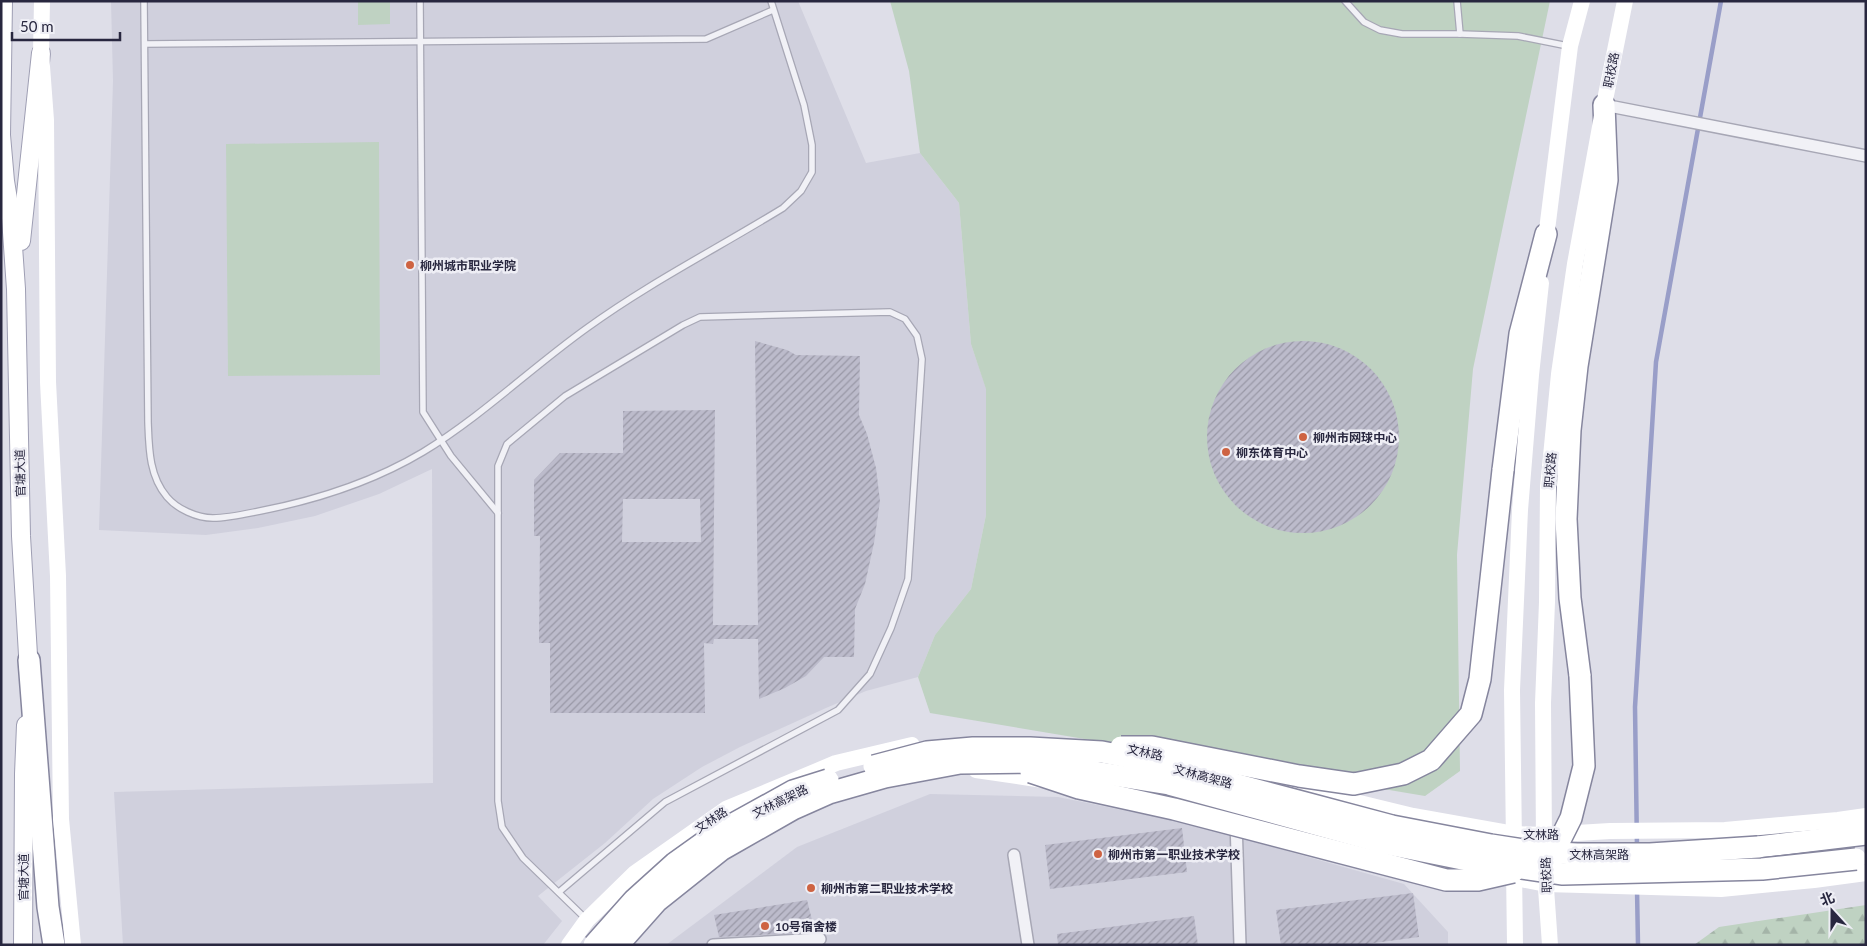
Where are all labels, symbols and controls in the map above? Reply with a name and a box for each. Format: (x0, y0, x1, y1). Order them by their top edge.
scale bar (12, 10, 120, 42)
text: 50 m (20, 17, 54, 35)
street label: 职校路 (1600, 51, 1622, 89)
place label: 柳州城市职业学院 (420, 258, 516, 273)
marker: 柳州城市职业学院 (404, 259, 416, 271)
place label: 柳州市网球中心 (1313, 430, 1397, 445)
marker: 柳州市网球中心 (1297, 431, 1309, 443)
place label: 柳东体育中心 (1236, 445, 1308, 460)
marker: 柳东体育中心 (1220, 446, 1232, 458)
street label: 官塘大道 (12, 449, 28, 497)
street label: 职校路 (1541, 451, 1559, 489)
street label: 文林路 (1126, 741, 1164, 763)
street label: 文林高架路 (1172, 761, 1234, 791)
street label: 文林高架路 (750, 781, 810, 821)
street label: 文林路 (692, 804, 730, 836)
street label: 文林路 (1523, 827, 1559, 842)
place label: 柳州市第一职业技术学校 (1108, 847, 1240, 862)
street label: 文林高架路 (1569, 847, 1629, 862)
marker: 柳州市第一职业技术学校 (1092, 848, 1104, 860)
street label: 官塘大道 (16, 853, 31, 901)
street label: 职校路 (1538, 857, 1554, 893)
place label: 柳州市第二职业技术学校 (821, 881, 953, 896)
marker: 柳州市第二职业技术学校 (805, 882, 817, 894)
north arrow (1807, 886, 1857, 936)
text: 北 (1818, 888, 1837, 909)
place label: 10号宿舍楼 (775, 919, 837, 934)
marker: 10号宿舍楼 (759, 920, 771, 932)

